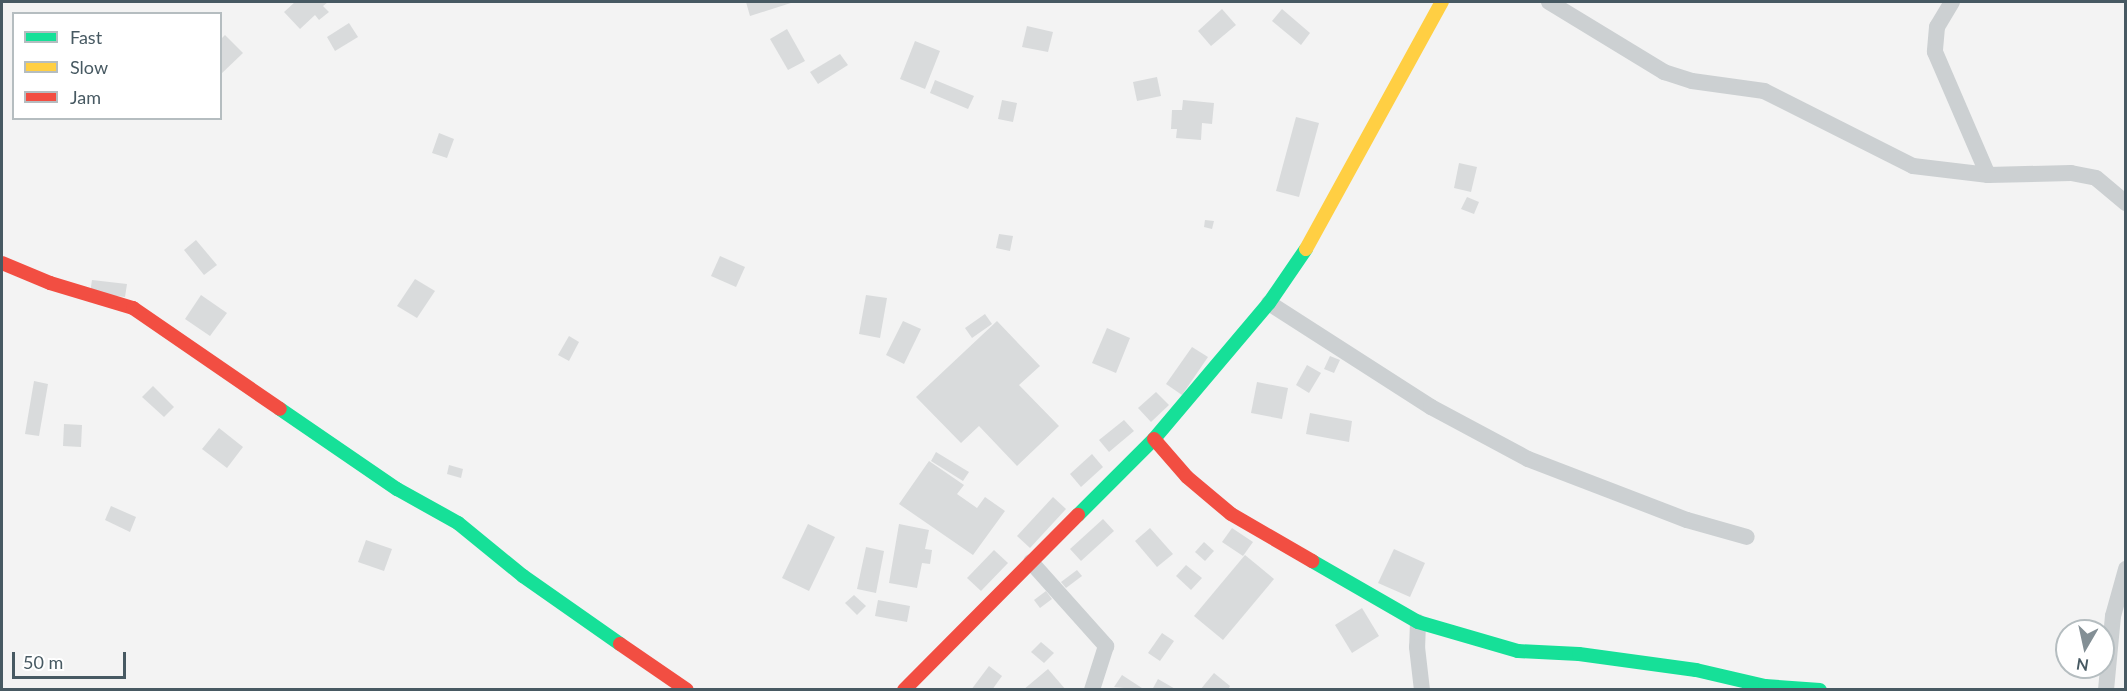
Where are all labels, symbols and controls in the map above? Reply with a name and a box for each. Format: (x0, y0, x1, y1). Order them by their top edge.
legend (12, 12, 222, 120)
text: Fast (70, 26, 102, 48)
text: Slow (70, 56, 108, 78)
text: Jam (70, 86, 101, 108)
north arrow (2055, 619, 2115, 679)
scale bar (15, 640, 129, 678)
text: 50 m (23, 651, 63, 673)
text: N (2075, 655, 2090, 676)

